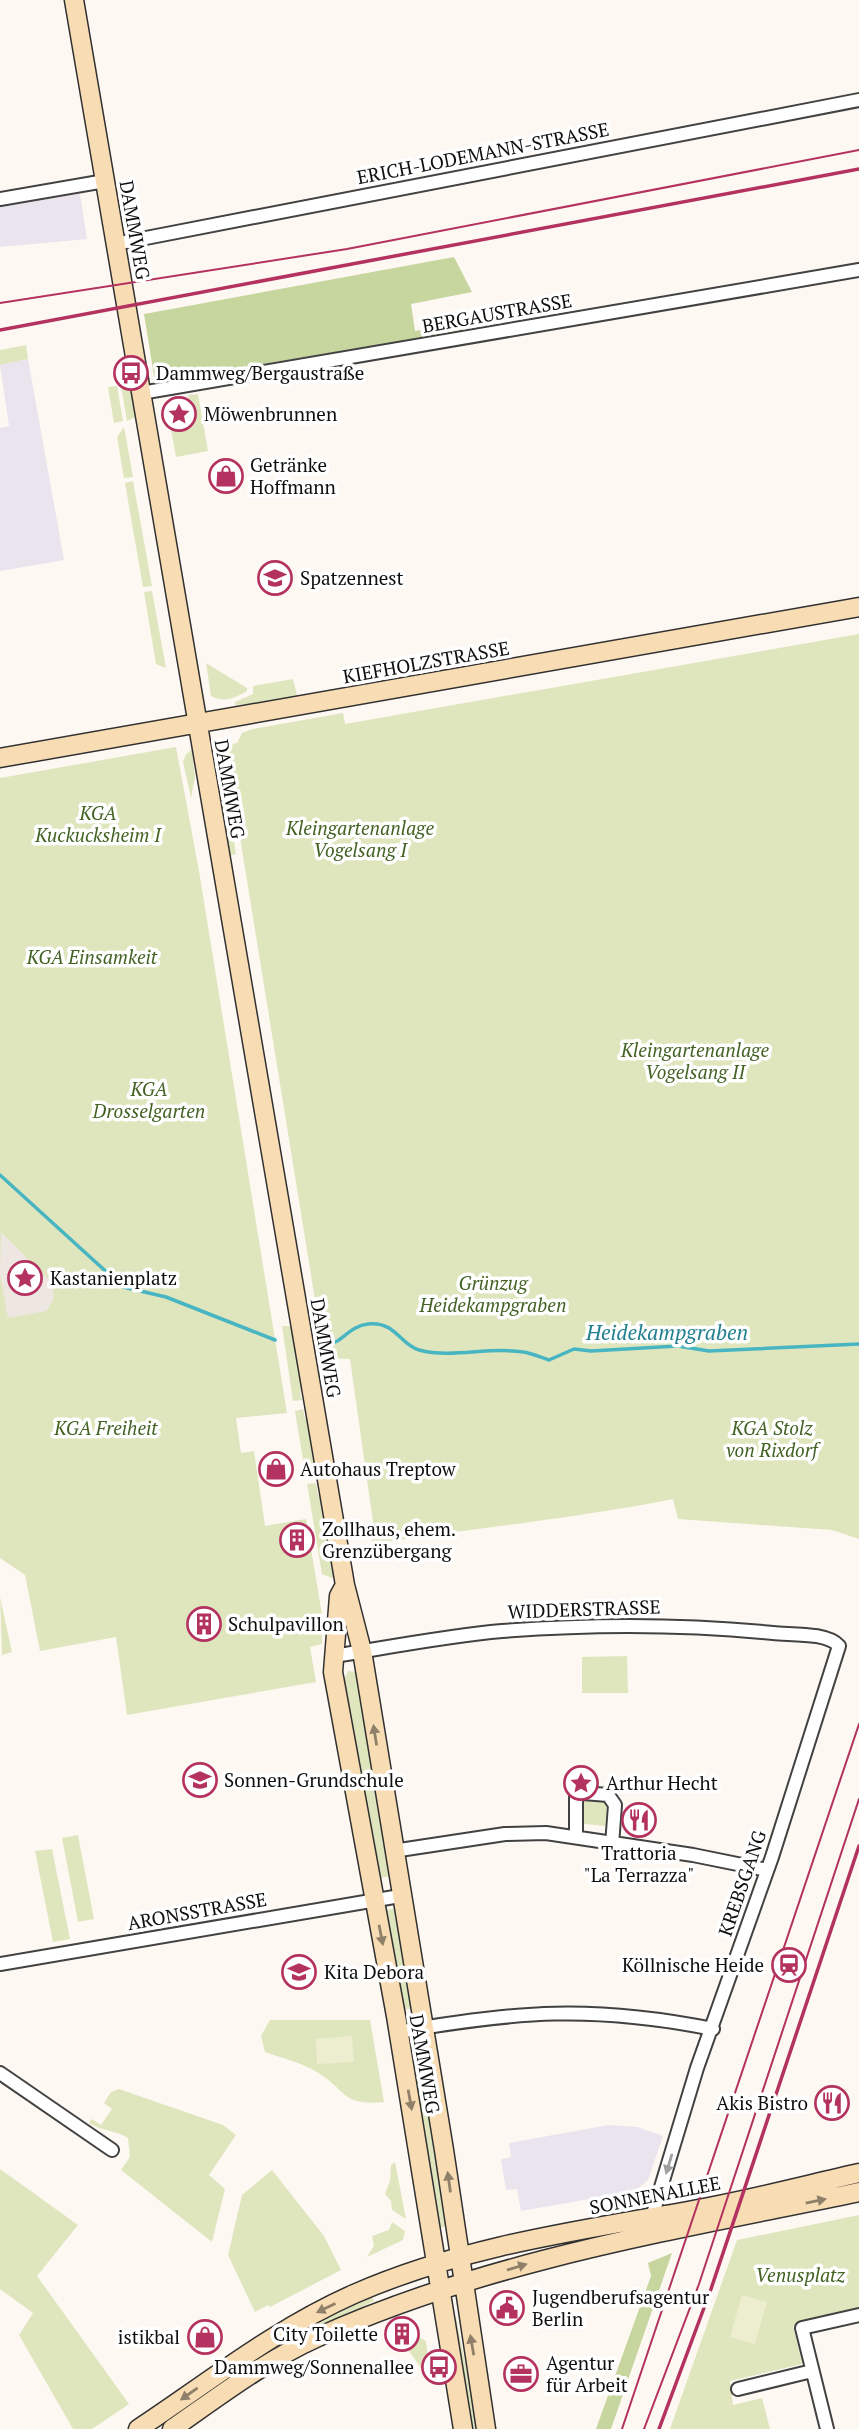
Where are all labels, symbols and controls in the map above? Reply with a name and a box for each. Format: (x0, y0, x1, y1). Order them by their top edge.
street label: ERICH-LODEMANN-STRASSE (355, 116, 611, 189)
street label: DAMMWEG (114, 178, 157, 281)
street label: BERGAUSTRASSE (420, 287, 574, 338)
bus stop icon: Dammweg/Bergaustraße (112, 354, 150, 392)
place label: Dammweg/Bergaustraße (156, 360, 364, 385)
place icon: Möwenbrunnen (160, 395, 198, 433)
place label: Möwenbrunnen (204, 401, 337, 426)
place label: Getränke Hoffmann (250, 452, 336, 499)
shop icon: Getränke Hoffmann (207, 457, 245, 495)
school or university icon: Spatzennest (256, 559, 294, 597)
place label: Spatzennest (300, 565, 404, 590)
street label: KIEFHOLZSTRASSE (341, 635, 511, 688)
street label: DAMMWEG (209, 737, 252, 840)
park label: KGA Kuckucksheim I (34, 800, 162, 847)
park label: Kleingartenanlage Vogelsang I (285, 815, 434, 862)
park label: KGA Einsamkeit (26, 944, 158, 969)
park label: Kleingartenanlage Vogelsang II (620, 1037, 769, 1084)
park label: KGA Drosselgarten (92, 1076, 205, 1123)
place icon: Kastanienplatz (6, 1259, 44, 1297)
place label: Kastanienplatz (50, 1265, 177, 1290)
park label: Grünzug Heidekampgraben (419, 1270, 566, 1317)
street label: DAMMWEG (305, 1296, 348, 1399)
water label: Heidekampgraben (585, 1318, 748, 1346)
park label: KGA Freiheit (53, 1415, 158, 1440)
park label: KGA Stolz von Rixdorf (726, 1415, 821, 1462)
shop icon: Autohaus Treptow (257, 1450, 295, 1488)
place label: Autohaus Treptow (300, 1456, 457, 1481)
place label: Zollhaus, ehem. Grenzübergang (322, 1516, 456, 1563)
building icon: Zollhaus, ehem. Grenzübergang (278, 1521, 316, 1559)
street label: WIDDERSTRASSE (507, 1593, 661, 1624)
building icon: Schulpavillon (185, 1605, 223, 1643)
place label: Schulpavillon (228, 1611, 344, 1636)
one-way arrow (369, 1724, 380, 1746)
school or university icon: Sonnen-Grundschule (181, 1761, 219, 1799)
place icon: Arthur Hecht (562, 1764, 600, 1802)
place label: Sonnen-Grundschule (224, 1767, 404, 1792)
place label: Arthur Hecht (606, 1770, 718, 1795)
restaurant icon: Trattoria "La Terrazza" (620, 1801, 658, 1839)
street label: KREBSGANG (712, 1827, 771, 1939)
place label: Trattoria "La Terrazza" (583, 1840, 695, 1887)
street label: ARONSSTRASSE (125, 1886, 269, 1935)
one-way arrow (376, 1924, 387, 1946)
station icon: Köllnische Heide (770, 1946, 808, 1984)
place label: Köllnische Heide (622, 1952, 764, 1977)
school or university icon: Kita Debora (280, 1953, 318, 1991)
place label: Kita Debora (324, 1959, 424, 1984)
street label: DAMMWEG (404, 2012, 447, 2115)
restaurant icon: Akis Bistro (813, 2084, 851, 2122)
one-way arrow (405, 2089, 416, 2111)
place label: Akis Bistro (716, 2090, 808, 2115)
one-way arrow (663, 2154, 673, 2175)
street label: SONNENALLEE (587, 2170, 723, 2219)
one-way arrow (443, 2171, 454, 2193)
one-way arrow (805, 2196, 827, 2207)
one-way arrow (507, 2261, 528, 2271)
park label: Venusplatz (755, 2262, 846, 2287)
place label: Jugendberufsagentur Berlin (532, 2284, 710, 2331)
public building icon: Jugendberufsagentur Berlin (488, 2289, 526, 2327)
one-way arrow (316, 2302, 336, 2313)
building icon: City Toilette (383, 2315, 421, 2353)
shop icon: istikbal (186, 2318, 224, 2356)
place label: City Toilette (273, 2321, 378, 2346)
place label: istikbal (118, 2324, 180, 2349)
one-way arrow (466, 2334, 477, 2356)
bus stop icon: Dammweg/Sonnenallee (420, 2348, 458, 2386)
place label: Agentur für Arbeit (546, 2350, 628, 2397)
place label: Dammweg/Sonnenallee (214, 2354, 414, 2379)
office icon: Agentur für Arbeit (502, 2355, 540, 2393)
one-way arrow (180, 2386, 198, 2400)

